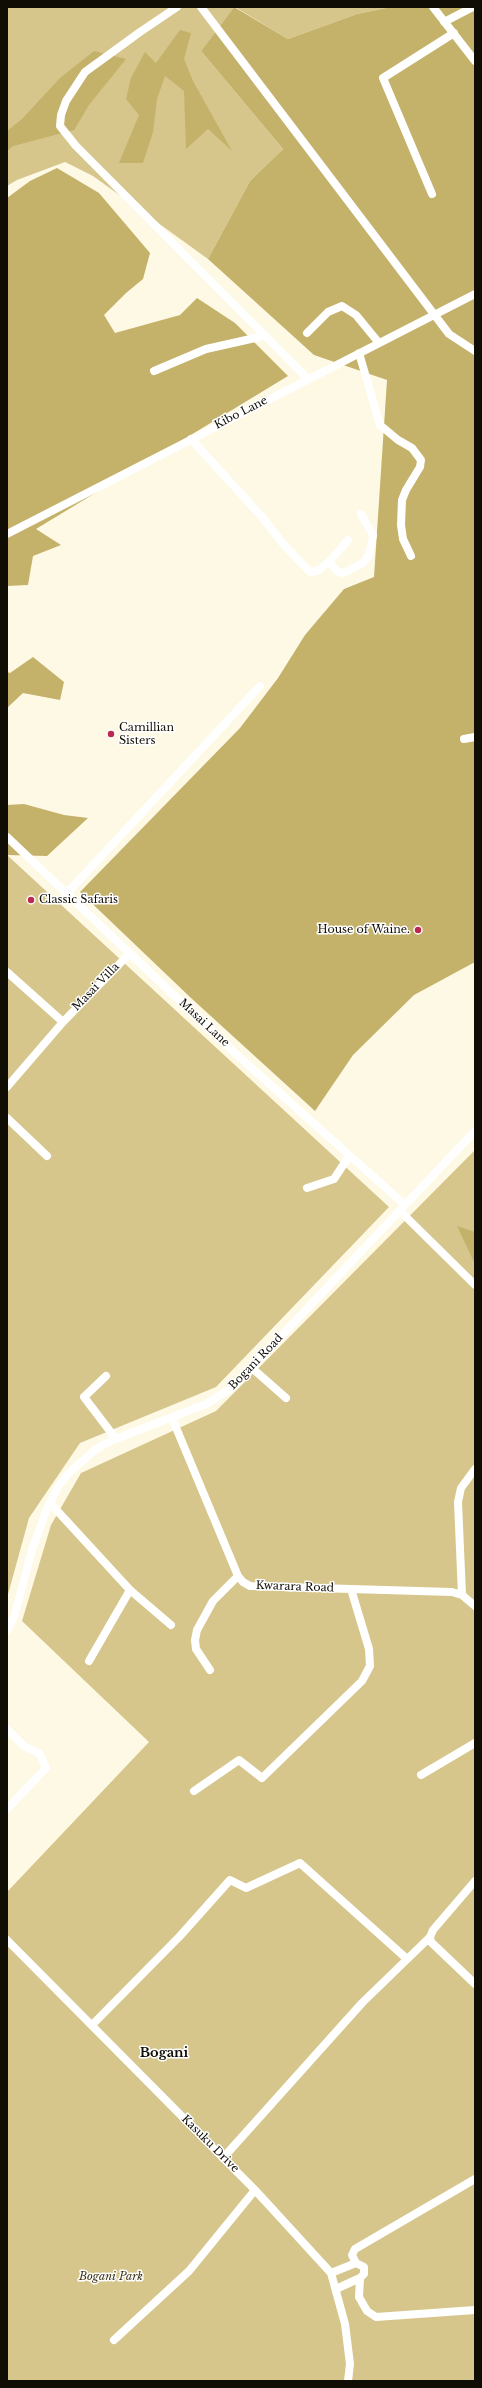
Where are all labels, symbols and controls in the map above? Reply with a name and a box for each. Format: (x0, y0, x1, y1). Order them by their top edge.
street label: Kibo Lane (212, 394, 270, 432)
place label: Camillian Sisters (119, 721, 174, 747)
marker: Camillian Sisters (106, 729, 116, 739)
place label: Classic Safaris (39, 893, 118, 907)
marker: Classic Safaris (26, 895, 36, 905)
place label: House of Waine. (318, 923, 410, 937)
marker: House of Waine. (413, 925, 423, 935)
street label: Masai Villa (70, 960, 122, 1014)
street label: Masai Lane (176, 996, 232, 1050)
street label: Bogani Road (226, 1331, 286, 1393)
street label: Kwarara Road (256, 1579, 334, 1595)
district label: Bogani (140, 2045, 188, 2061)
street label: Kasuku Drive (179, 2113, 241, 2175)
park label: Bogani Park (79, 2270, 143, 2284)

